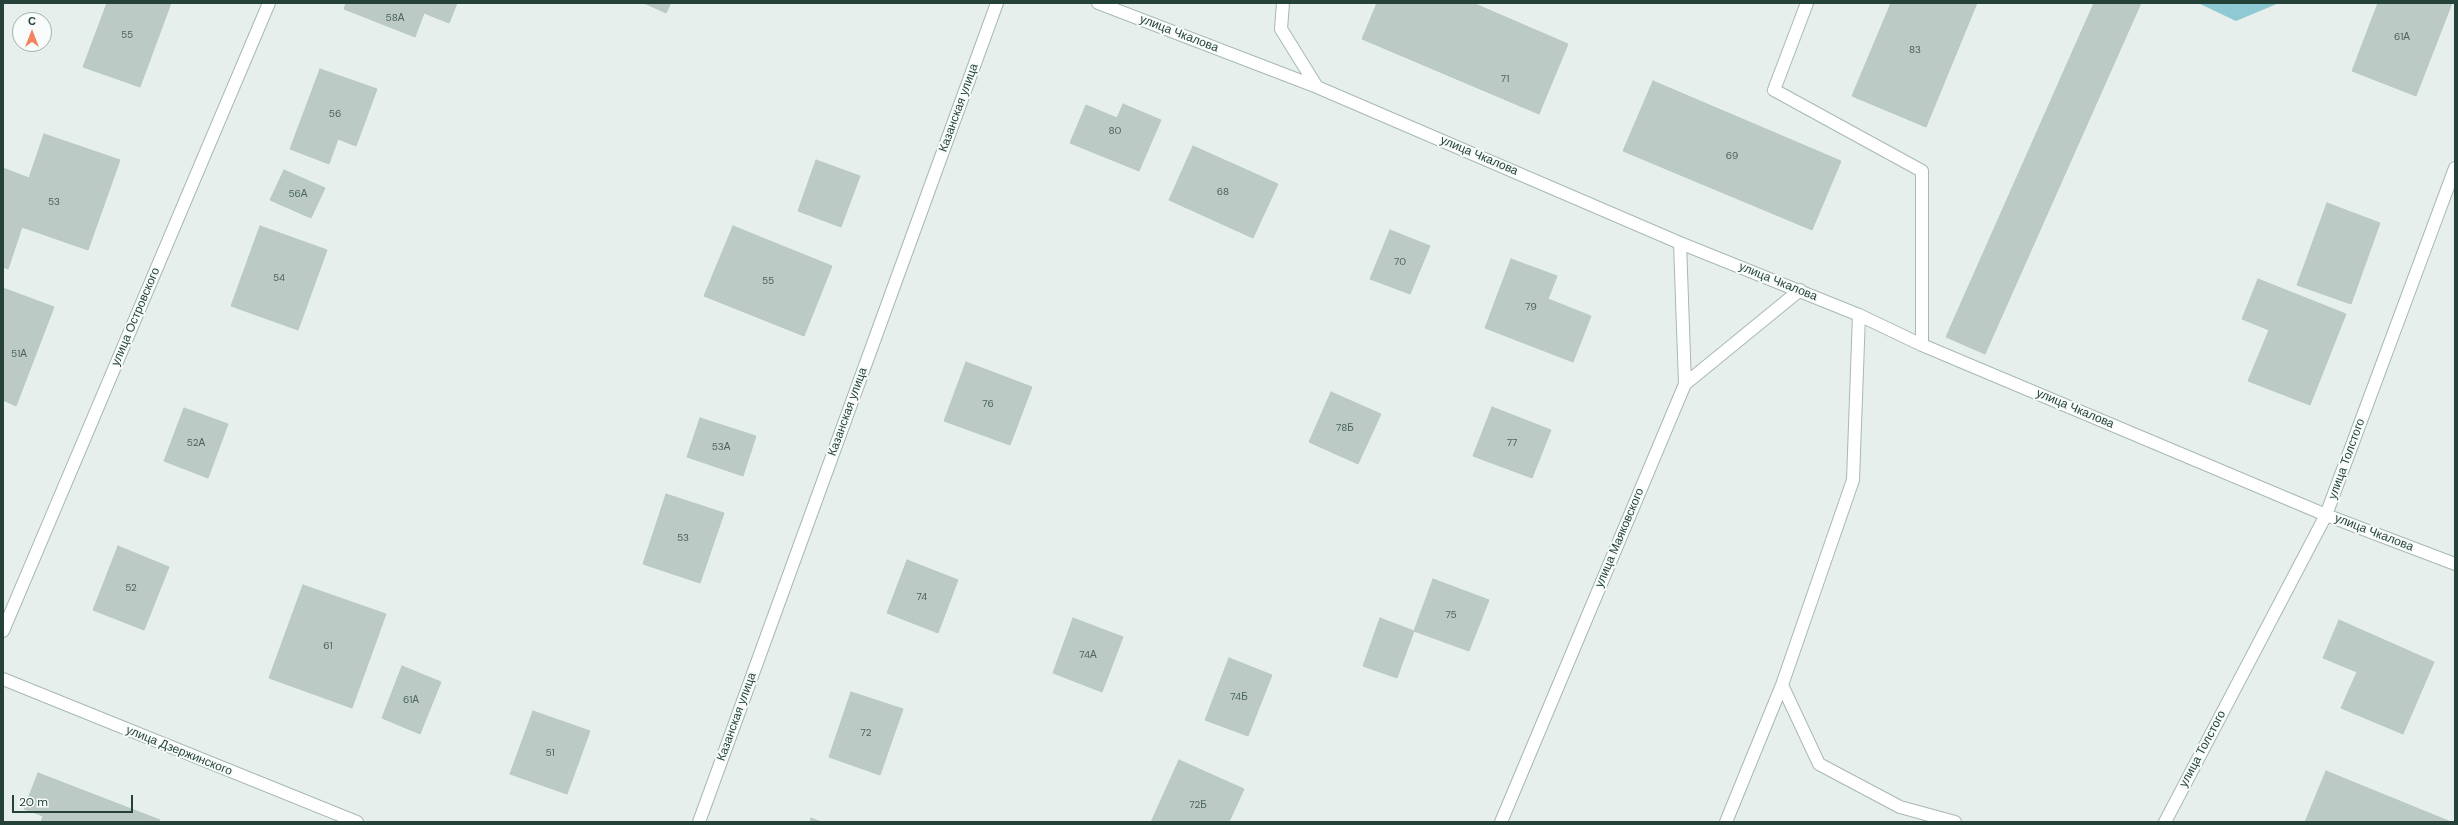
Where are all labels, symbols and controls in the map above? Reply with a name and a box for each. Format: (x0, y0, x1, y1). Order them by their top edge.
north arrow (12, 12, 52, 52)
house number: 58А (386, 12, 404, 24)
street label: улица Чкалова (1138, 12, 1220, 56)
text: С (28, 14, 36, 28)
house number: 55 (121, 29, 133, 41)
house number: 61А (2394, 31, 2410, 43)
house number: 83 (1909, 44, 1921, 56)
street label: Казанская улица (936, 62, 982, 154)
house number: 71 (1501, 73, 1509, 85)
house number: 56 (329, 108, 341, 120)
house number: 80 (1109, 125, 1121, 137)
street label: улица Чкалова (1438, 133, 1520, 179)
house number: 69 (1726, 150, 1738, 162)
house number: 68 (1217, 186, 1229, 198)
house number: 56А (288, 188, 308, 200)
house number: 53 (48, 196, 60, 208)
house number: 70 (1394, 256, 1406, 268)
street label: улица Чкалова (1737, 260, 1819, 304)
street label: улица Островского (109, 266, 163, 368)
house number: 54 (273, 272, 285, 284)
house number: 55 (762, 275, 774, 287)
house number: 79 (1525, 301, 1537, 313)
house number: 51А (11, 348, 27, 360)
street label: Казанская улица (825, 366, 871, 458)
street label: улица Чкалова (2034, 386, 2116, 432)
house number: 76 (982, 398, 994, 410)
street label: улица Толстого (2326, 417, 2368, 501)
house number: 78Б (1336, 422, 1354, 434)
house number: 52А (187, 437, 205, 449)
house number: 77 (1507, 437, 1517, 449)
house number: 53А (712, 441, 730, 453)
street label: улица Маяковского (1593, 486, 1647, 590)
street label: улица Чкалова (2333, 511, 2415, 555)
house number: 53 (677, 532, 689, 544)
house number: 52 (125, 582, 137, 594)
house number: 74 (917, 591, 927, 603)
house number: 75 (1445, 609, 1457, 621)
house number: 61 (323, 640, 333, 652)
house number: 74А (1079, 649, 1097, 661)
street label: Казанская улица (714, 671, 760, 763)
house number: 74Б (1230, 691, 1248, 703)
house number: 61А (403, 694, 419, 706)
street label: улица Толстого (2177, 708, 2229, 790)
street label: улица Дзержинского (124, 723, 234, 779)
house number: 72 (861, 727, 871, 739)
house number: 51 (545, 747, 555, 759)
scale bar (14, 787, 135, 813)
text: 20 m (19, 794, 48, 810)
house number: 72Б (1189, 799, 1207, 811)

